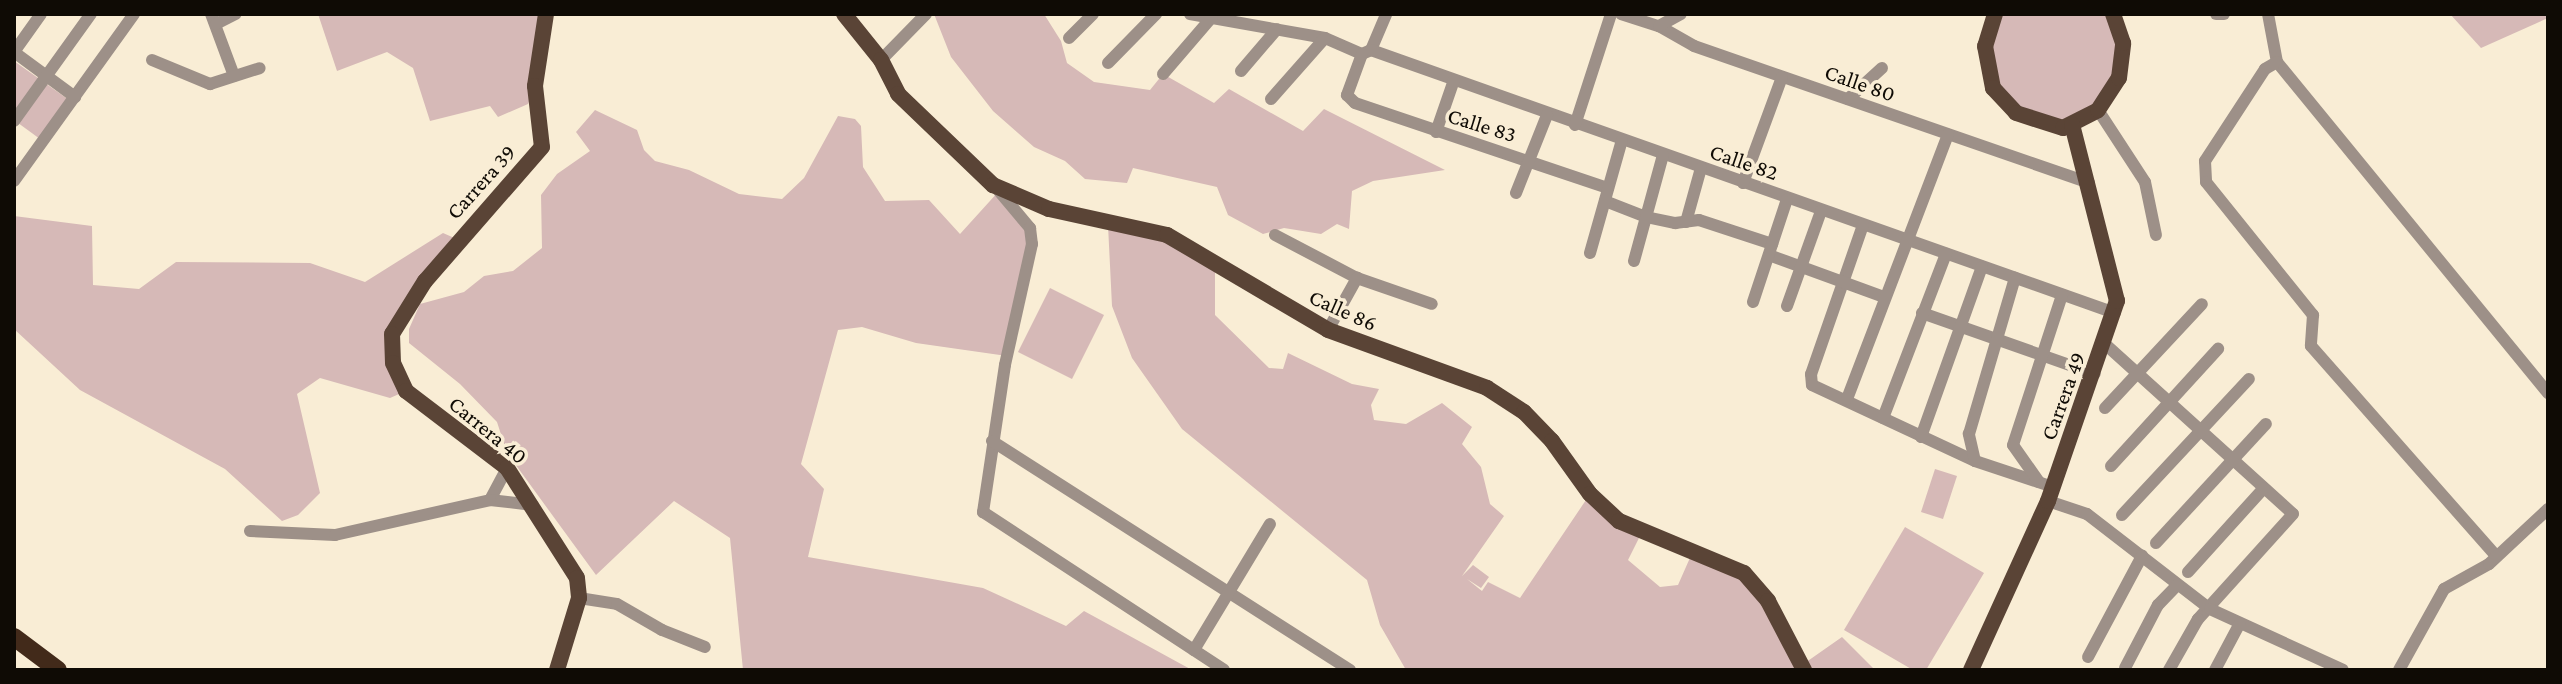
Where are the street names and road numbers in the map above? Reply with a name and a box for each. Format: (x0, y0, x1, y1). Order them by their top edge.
street label: Calle 80 (1821, 59, 1899, 107)
street label: Calle 83 (1445, 102, 1519, 148)
street label: Calle 82 (1706, 138, 1782, 186)
street label: Carrera 39 (441, 139, 521, 225)
street label: Calle 86 (1305, 283, 1381, 337)
street label: Carrera 49 (2035, 348, 2091, 444)
street label: Carrera 40 (443, 390, 533, 470)

